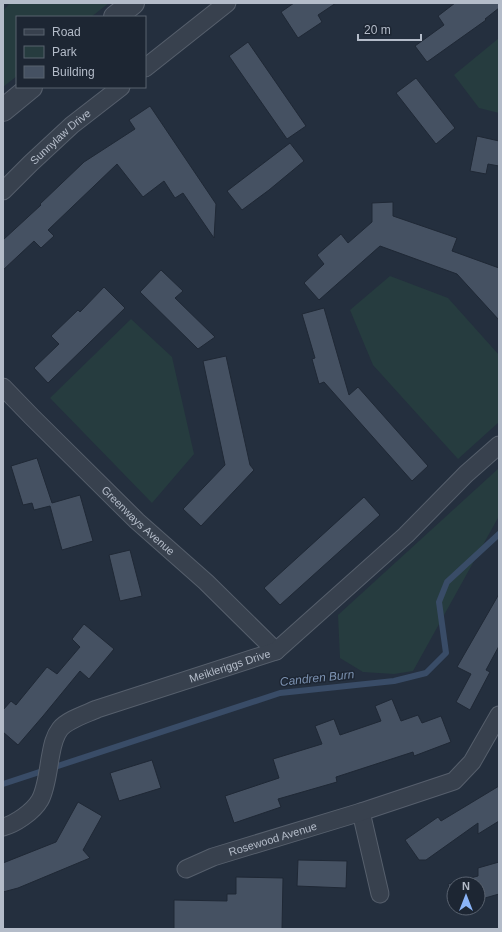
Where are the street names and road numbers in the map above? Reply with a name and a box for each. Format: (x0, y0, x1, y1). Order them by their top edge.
street label: Sunnylaw Drive (28, 107, 93, 167)
street label: Greenways Avenue (99, 484, 177, 557)
street label: Meikleriggs Drive (188, 647, 272, 685)
street label: Rosewood Avenue (227, 820, 318, 858)

